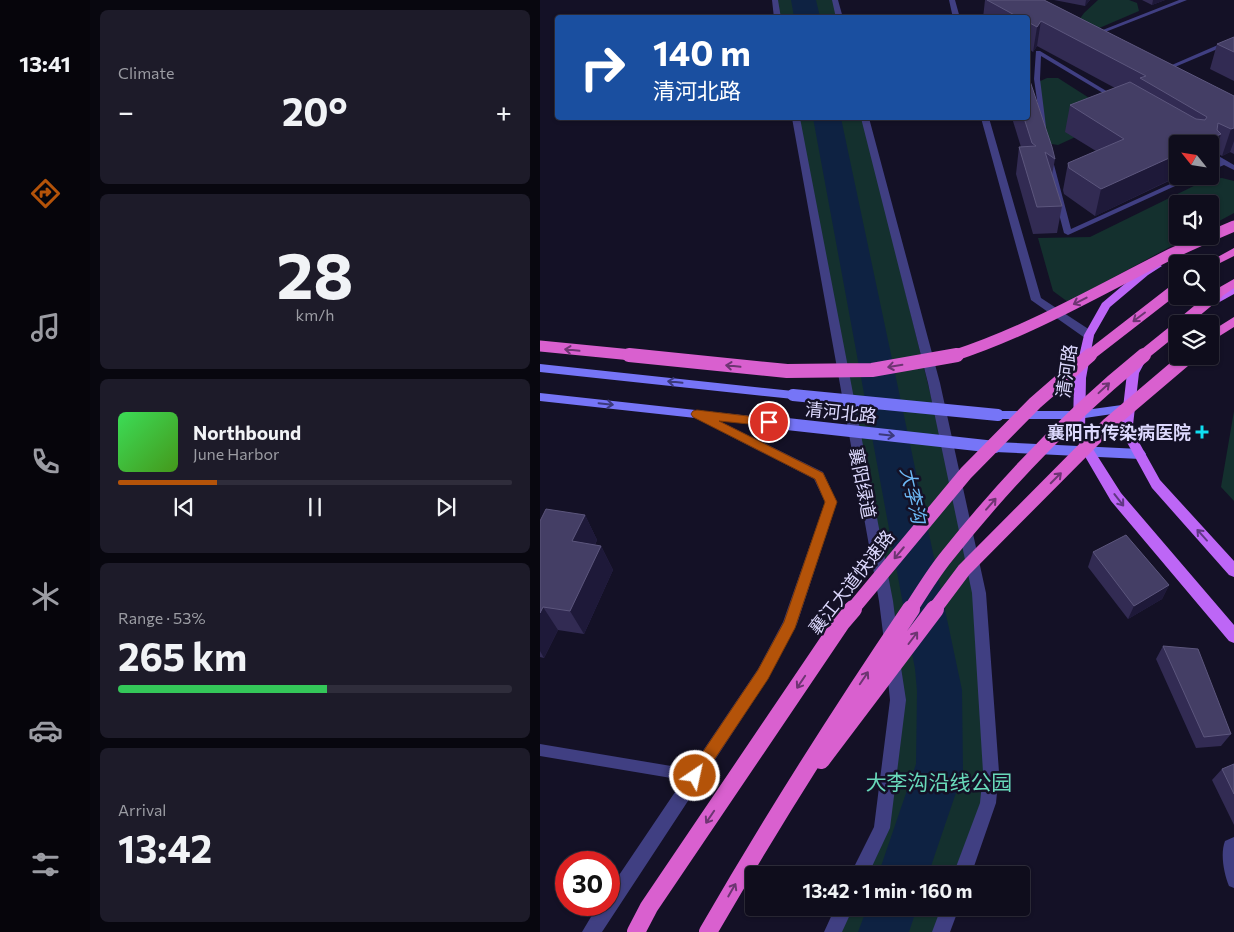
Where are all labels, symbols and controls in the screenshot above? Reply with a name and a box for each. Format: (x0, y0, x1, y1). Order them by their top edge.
text: 140 m (653, 30, 751, 73)
icon: right (570, 35, 635, 100)
text: 13:41 (19, 50, 71, 77)
text: Climate (118, 63, 174, 82)
text: 清河北路 (653, 77, 741, 104)
text: 20° (282, 87, 348, 134)
text: − (118, 94, 134, 128)
text: + (496, 94, 512, 128)
north arrow (1169, 135, 1219, 185)
map controls (1169, 135, 1219, 365)
icon: directions (28, 176, 63, 211)
button: sound (1169, 195, 1219, 245)
text: 28 (277, 233, 353, 312)
button: search (1169, 255, 1219, 305)
one-way arrow (1073, 296, 1088, 306)
text: km/h (296, 305, 334, 324)
icon: music (28, 310, 63, 345)
one-way arrow (1133, 311, 1146, 322)
button: layers (1169, 315, 1219, 365)
street label: 清河路 (1051, 343, 1081, 399)
one-way arrow (564, 345, 580, 354)
one-way arrow (726, 361, 742, 371)
one-way arrow (888, 362, 904, 372)
one-way arrow (667, 378, 683, 387)
one-way arrow (1098, 382, 1111, 394)
street label: 清河北路 (804, 397, 878, 427)
one-way arrow (598, 399, 614, 409)
pin (748, 401, 790, 443)
icon: arrive (755, 408, 783, 436)
text: Northbound (193, 421, 301, 444)
place label: 襄阳市传染病医院 (1047, 421, 1191, 443)
marker: 襄阳市传染病医院 (1195, 425, 1209, 439)
one-way arrow (879, 430, 895, 440)
icon: phone (28, 444, 63, 479)
text: June Harbor (193, 444, 279, 463)
street label: 襄阳绿道 (845, 446, 881, 520)
water label: 大李沟 (896, 465, 932, 527)
one-way arrow (1049, 472, 1062, 484)
icon: previous (170, 493, 198, 521)
icon: pause (301, 493, 329, 521)
icon: next (432, 493, 460, 521)
one-way arrow (1113, 493, 1124, 506)
one-way arrow (986, 498, 997, 511)
street label: 襄江大道快速路 (804, 526, 898, 638)
one-way arrow (1196, 528, 1207, 541)
one-way arrow (894, 546, 905, 559)
icon: climate (28, 579, 63, 614)
text: Range · 53% (118, 608, 205, 627)
one-way arrow (908, 631, 918, 645)
text: 265 km (118, 632, 247, 679)
one-way arrow (859, 671, 869, 685)
one-way arrow (796, 675, 806, 689)
icon: car (28, 713, 63, 748)
position arrow (668, 749, 720, 801)
park label: 大李沟沿线公园 (866, 769, 1013, 794)
text: Arrival (118, 800, 166, 819)
one-way arrow (705, 809, 715, 823)
text: 13:42 (118, 824, 212, 871)
icon: filters (28, 847, 63, 882)
speed limit sign: 30 (555, 851, 620, 916)
text: 13:42 · 1 min · 160 m (803, 879, 972, 902)
one-way arrow (727, 882, 737, 897)

